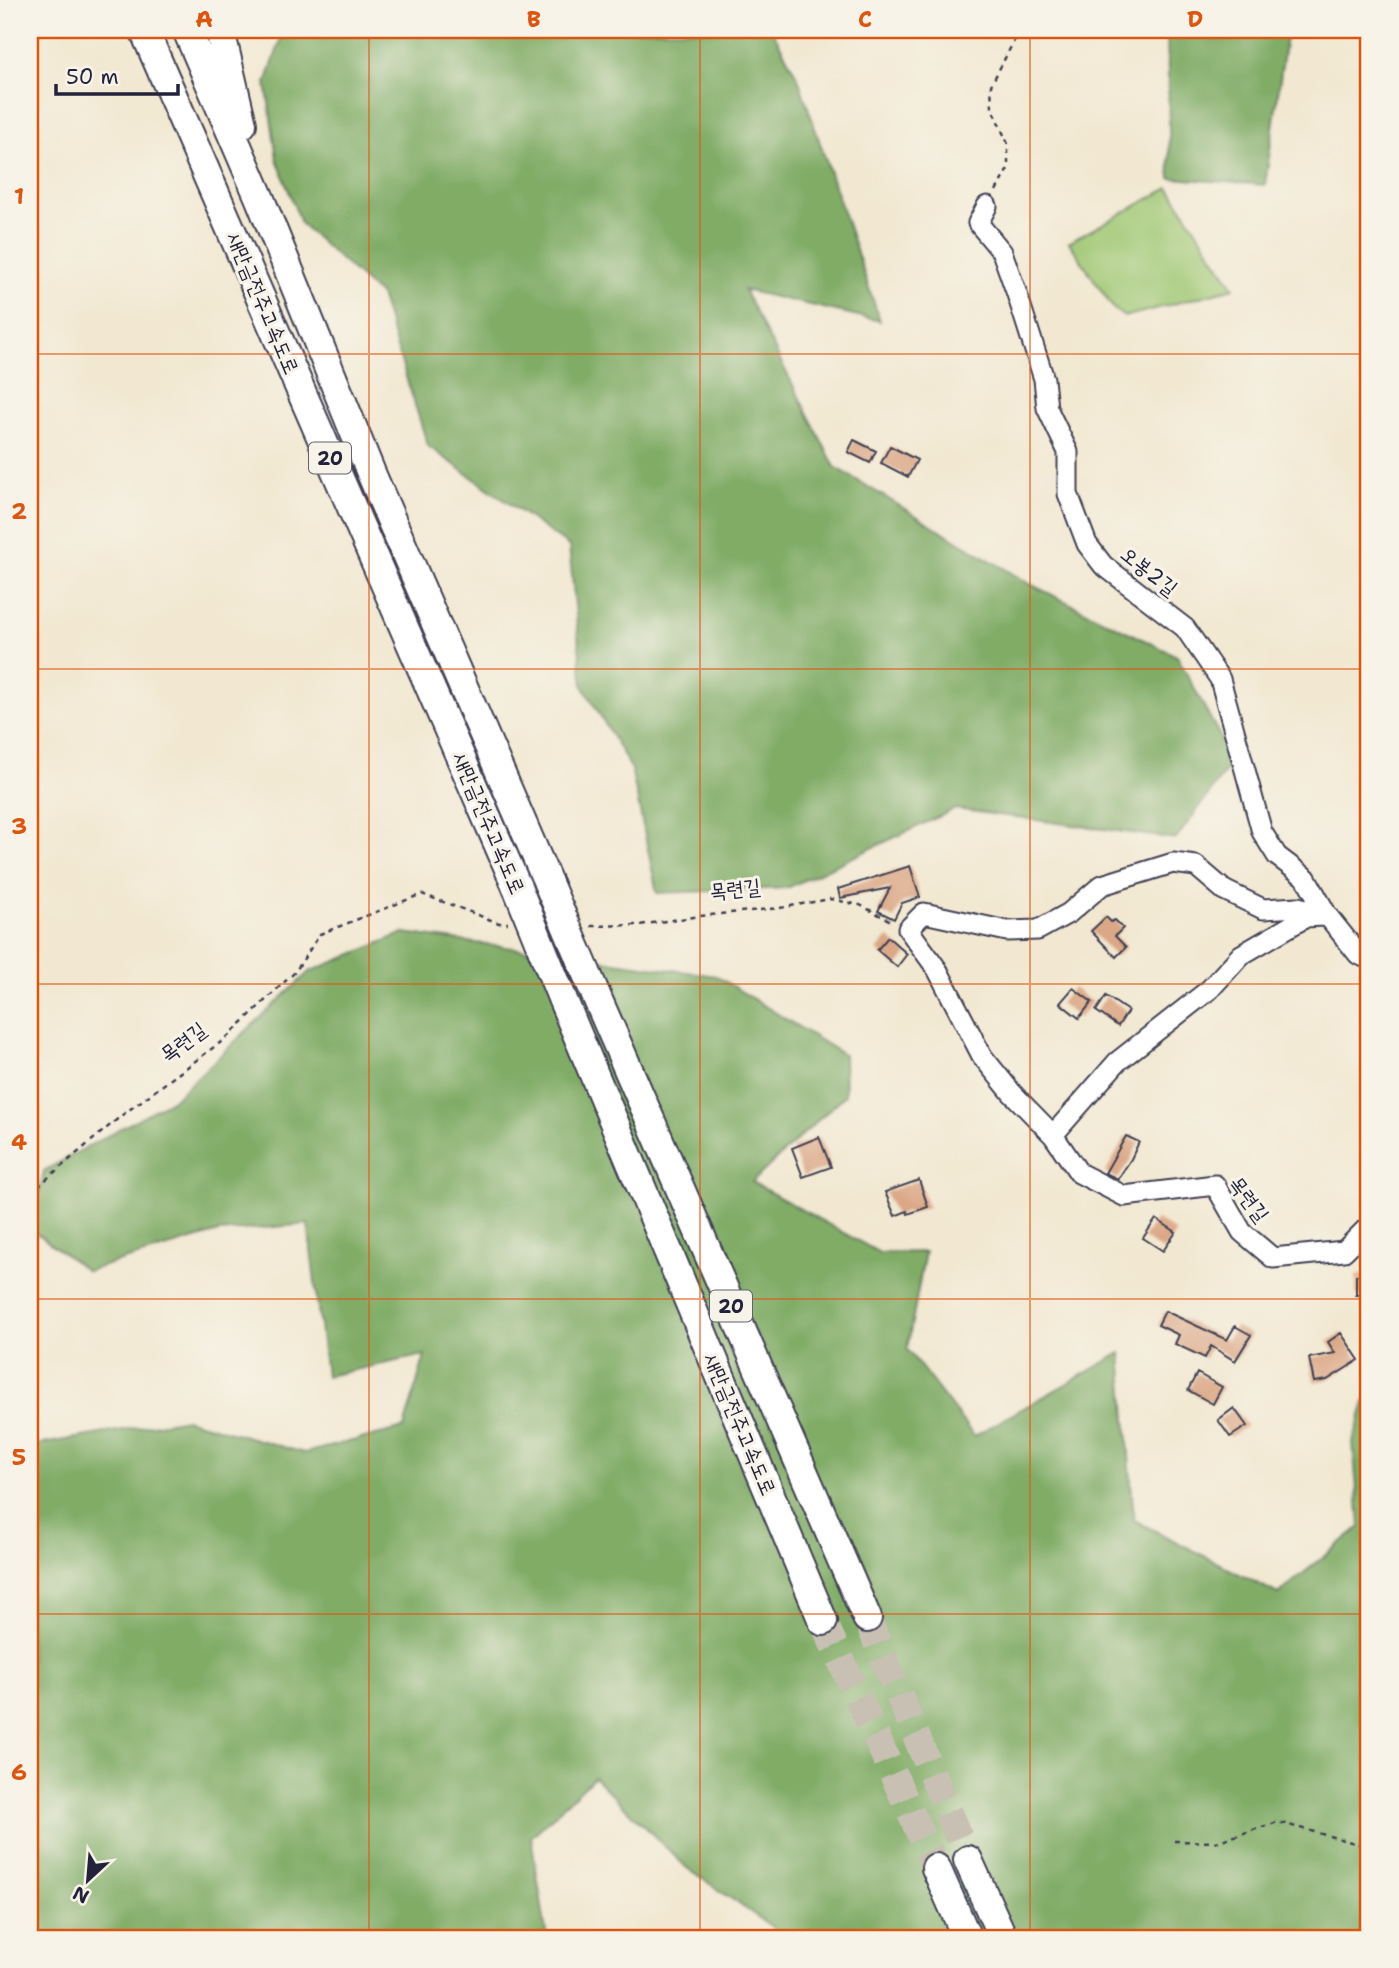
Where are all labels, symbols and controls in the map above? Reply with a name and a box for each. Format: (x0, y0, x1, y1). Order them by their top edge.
text: A (195, 4, 213, 34)
text: B (527, 4, 541, 34)
text: C (858, 4, 872, 34)
text: D (1187, 4, 1203, 34)
scale bar (56, 52, 178, 96)
text: 50 m (66, 63, 119, 91)
text: 1 (14, 181, 24, 211)
street label: 새만금전주고속도로 (220, 228, 306, 378)
road number: 20 (309, 442, 351, 474)
text: 2 (11, 496, 27, 526)
street label: 오봉2길 (1115, 540, 1183, 602)
street label: 새만금전주고속도로 (446, 748, 532, 898)
text: 3 (11, 811, 27, 841)
street label: 목련길 (708, 872, 762, 906)
street label: 목련길 (154, 1016, 212, 1068)
text: 4 (11, 1127, 27, 1157)
street label: 목련길 (1223, 1170, 1275, 1228)
road number: 20 (710, 1290, 752, 1322)
street label: 새만금전주고속도로 (697, 1349, 783, 1499)
text: 5 (12, 1442, 26, 1472)
text: 6 (11, 1757, 27, 1787)
north arrow (52, 1846, 122, 1916)
text: N (69, 1880, 93, 1909)

